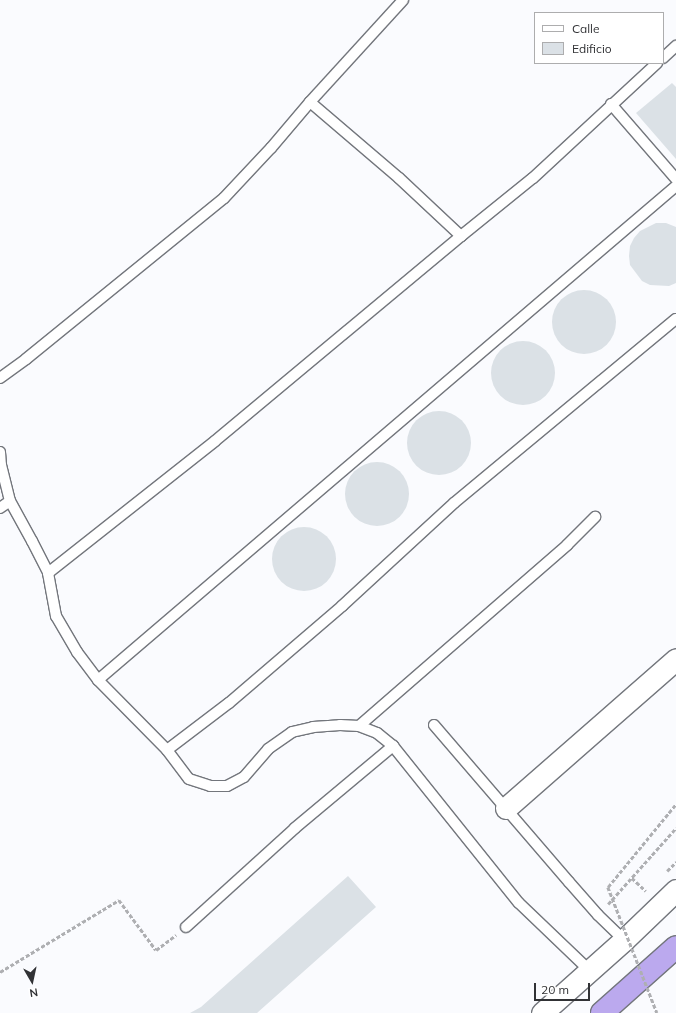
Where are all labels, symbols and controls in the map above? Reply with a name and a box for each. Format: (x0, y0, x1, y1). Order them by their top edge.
legend (534, 12, 664, 64)
text: Calle (572, 21, 599, 36)
text: Edificio (572, 41, 612, 56)
north arrow (12, 961, 52, 1001)
scale bar (536, 975, 592, 1001)
text: 20 m (541, 982, 569, 997)
text: N (29, 985, 39, 1000)

